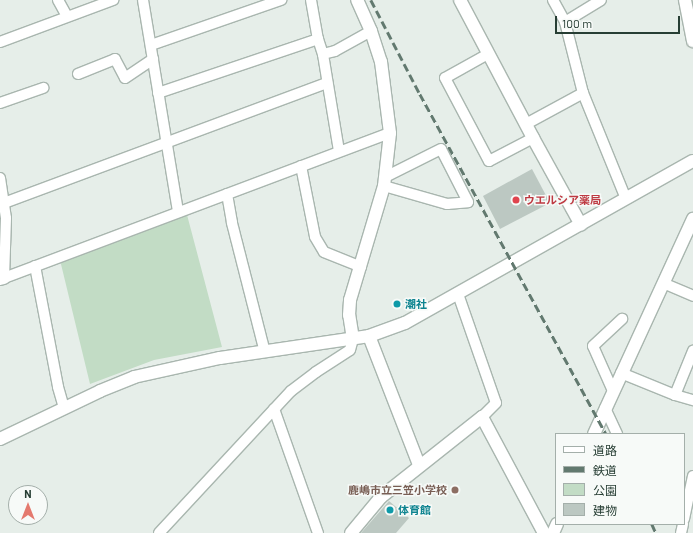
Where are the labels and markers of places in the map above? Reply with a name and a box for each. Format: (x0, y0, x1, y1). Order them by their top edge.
place label: ウエルシア薬局 (524, 193, 601, 207)
marker: ウエルシア薬局 (511, 195, 521, 205)
place label: 潮社 (405, 297, 427, 311)
marker: 潮社 (392, 299, 402, 309)
place label: 鹿嶋市立三笠小学校 (348, 483, 447, 497)
marker: 鹿嶋市立三笠小学校 (450, 485, 460, 495)
place label: 体育館 (398, 503, 431, 517)
marker: 体育館 (385, 505, 395, 515)

